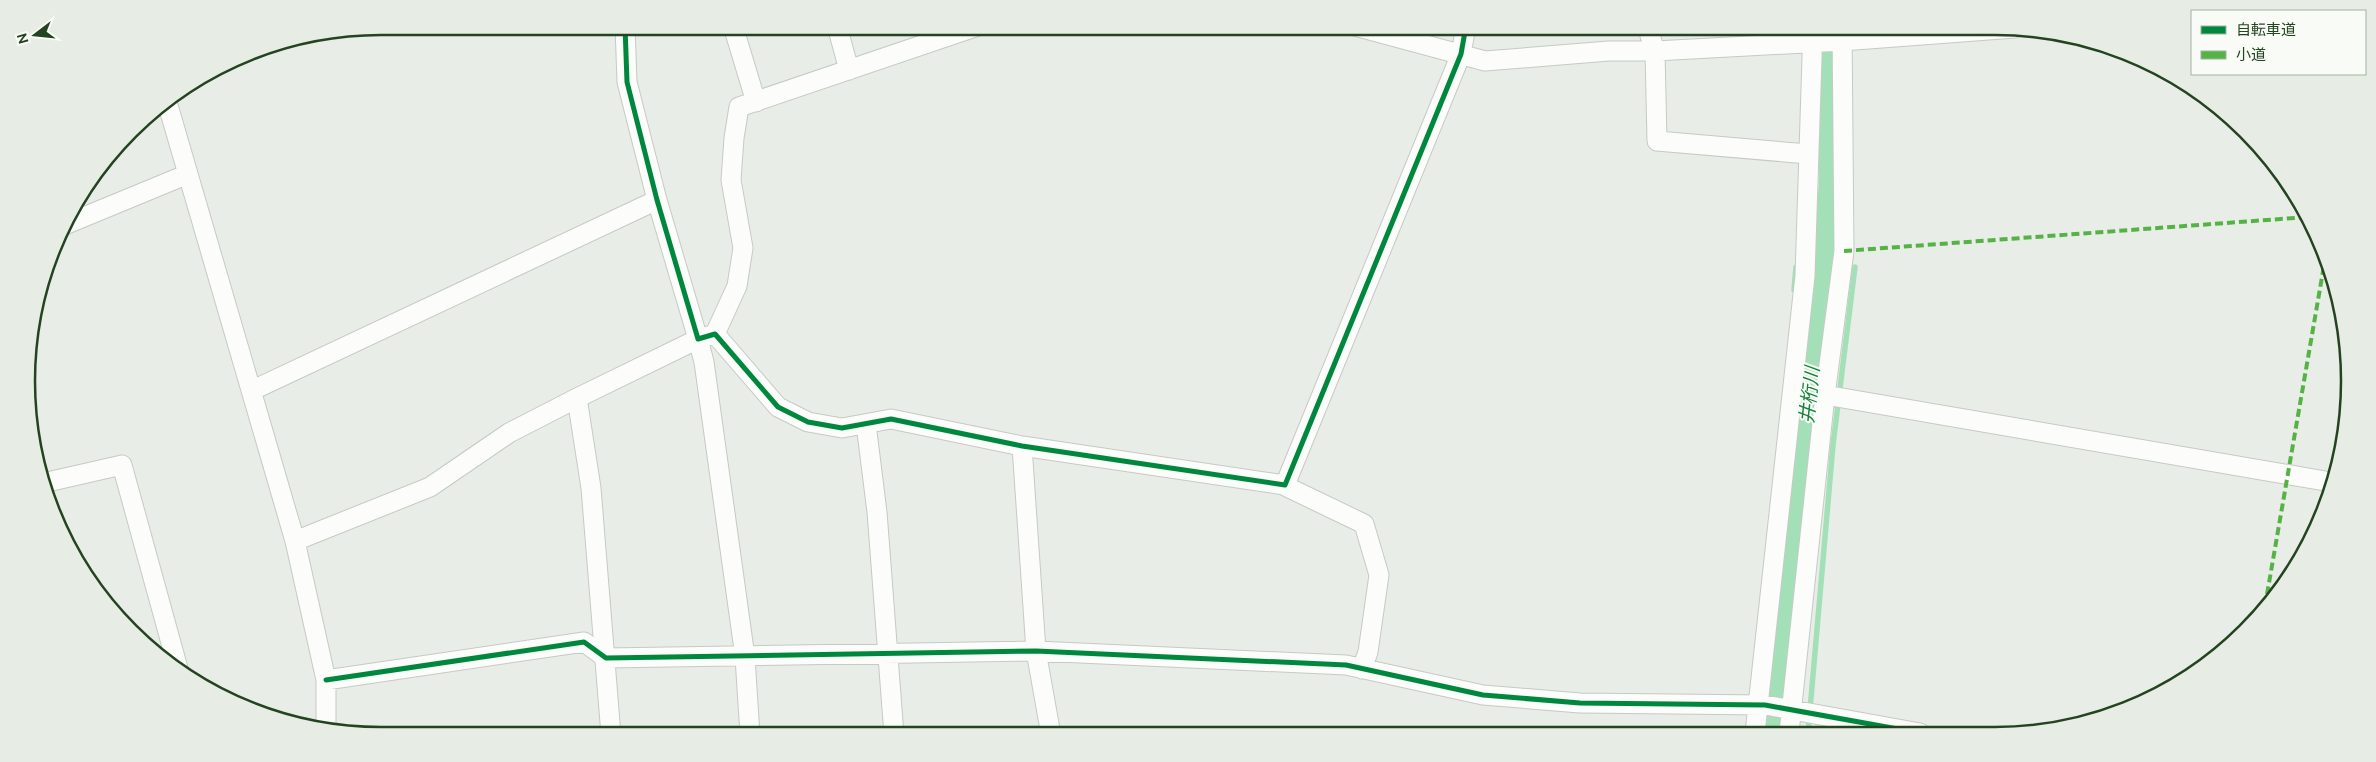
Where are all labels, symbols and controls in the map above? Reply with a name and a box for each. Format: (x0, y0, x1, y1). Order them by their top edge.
north arrow (10, 10, 60, 60)
legend (2191, 10, 2366, 75)
text: 自転車道 (2236, 21, 2296, 38)
text: N (13, 31, 32, 46)
text: 小道 (2236, 46, 2266, 63)
water label: 井桁川 (1795, 364, 1823, 425)

